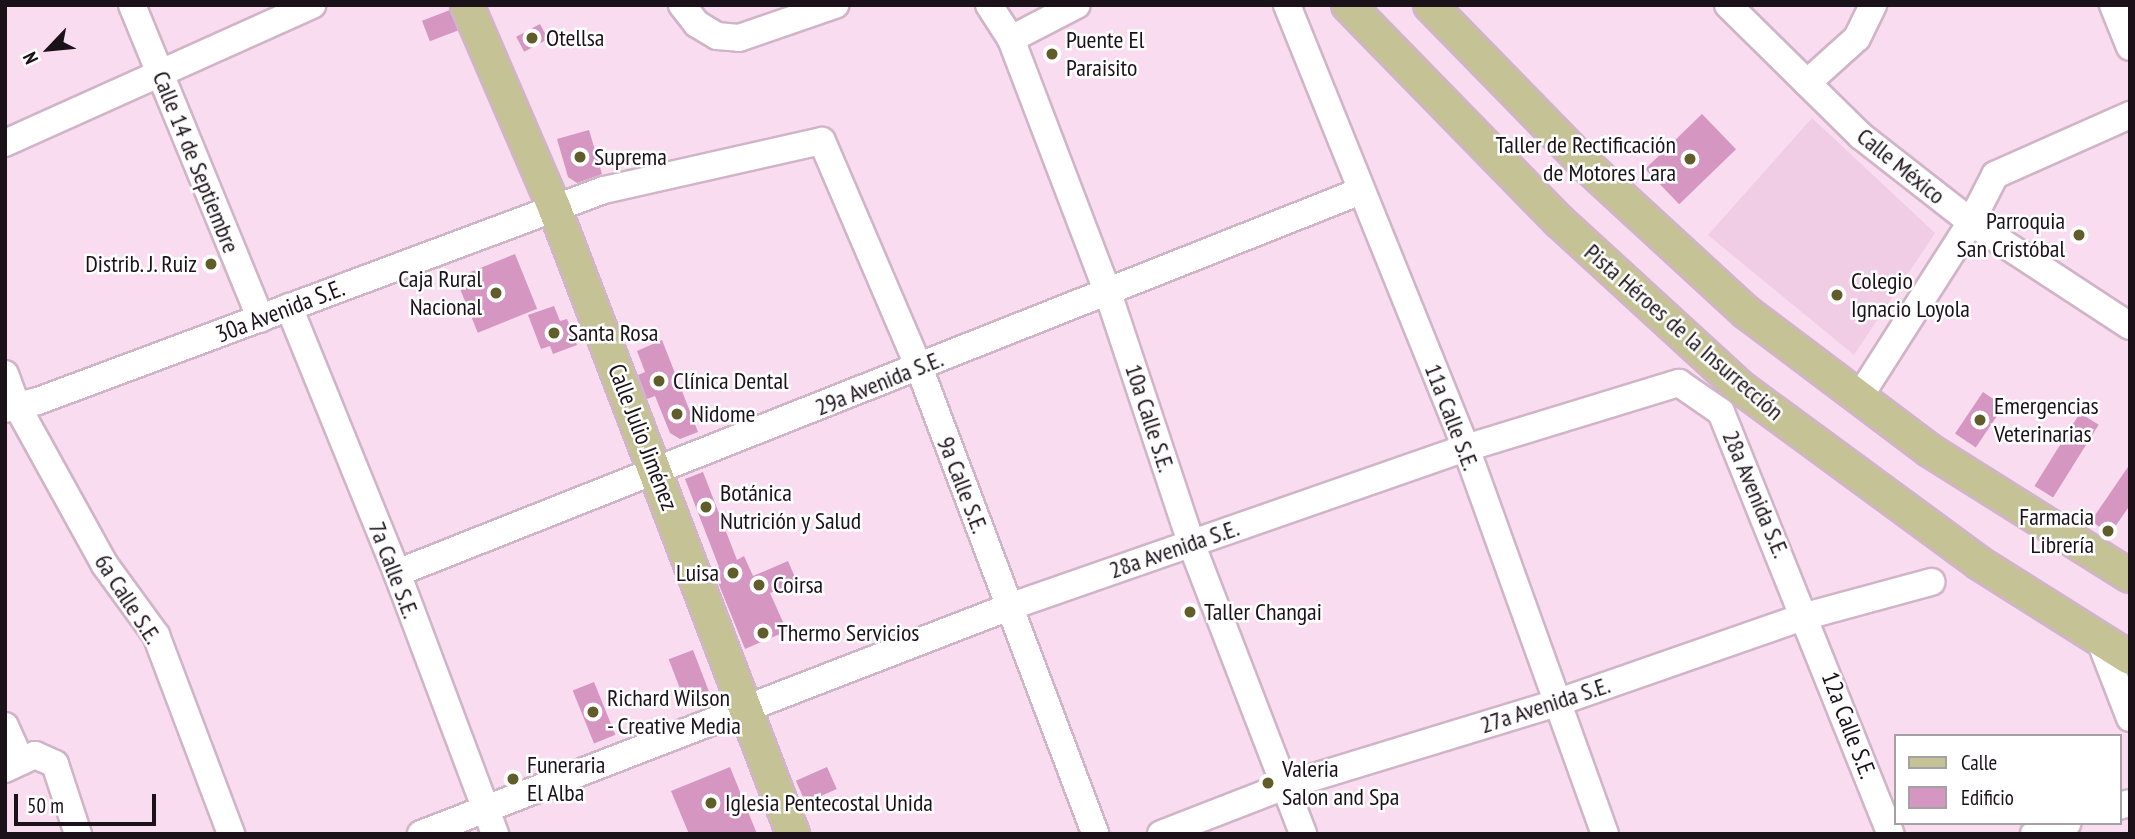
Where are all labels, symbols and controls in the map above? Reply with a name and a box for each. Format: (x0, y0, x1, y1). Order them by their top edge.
north arrow (14, 14, 84, 84)
place label: Otellsa (546, 24, 604, 52)
place label: Puente El Paraisito (1066, 26, 1144, 82)
marker: Otellsa (524, 30, 540, 46)
marker: Puente El Paraisito (1044, 46, 1060, 62)
text: N (17, 48, 43, 68)
street label: Calle 14 de Septiembre (146, 67, 246, 257)
street label: Calle México (1851, 122, 1951, 210)
place label: Taller de Rectificación de Motores Lara (1496, 131, 1676, 187)
place label: Suprema (594, 143, 667, 171)
marker: Suprema (572, 149, 588, 165)
marker: Taller de Rectificación de Motores Lara (1682, 151, 1698, 167)
place label: Parroquia San Cristóbal (1957, 207, 2065, 263)
marker: Parroquia San Cristóbal (2071, 227, 2087, 243)
street label: Pista Héroes de la Insurrección (1579, 238, 1789, 426)
place label: Distrib. J. Ruiz (82, 250, 197, 278)
marker: Distrib. J. Ruiz (203, 256, 219, 272)
place label: Caja Rural Nacional (398, 265, 482, 321)
place label: Colegio Ignacio Loyola (1851, 267, 1970, 323)
street label: 30a Avenida S.E. (211, 273, 349, 349)
marker: Caja Rural Nacional (488, 285, 504, 301)
marker: Colegio Ignacio Loyola (1829, 287, 1845, 303)
place label: Santa Rosa (568, 319, 658, 347)
marker: Santa Rosa (546, 325, 562, 341)
street label: 29a Avenida S.E. (811, 344, 947, 422)
street label: Calle Julio Jiménez (602, 360, 684, 514)
street label: 10a Calle S.E. (1119, 360, 1181, 476)
street label: 11a Calle S.E. (1419, 360, 1485, 474)
place label: Clínica Dental (673, 367, 789, 395)
marker: Clínica Dental (651, 373, 667, 389)
place label: Emergencias Veterinarias (1994, 392, 2099, 448)
place label: Nidome (691, 400, 755, 428)
marker: Nidome (669, 406, 685, 422)
marker: Emergencias Veterinarias (1972, 412, 1988, 428)
street label: 28a Avenida S.E. (1716, 426, 1796, 562)
street label: 9a Calle S.E. (931, 433, 995, 537)
place label: Botánica Nutrición y Salud (720, 479, 862, 535)
marker: Botánica Nutrición y Salud (698, 499, 714, 515)
place label: Farmacia Librería (2019, 503, 2094, 559)
street label: 28a Avenida S.E. (1105, 513, 1243, 585)
street label: 7a Calle S.E. (363, 518, 425, 622)
marker: Farmacia Librería (2100, 523, 2116, 539)
street label: 6a Calle S.E. (88, 549, 168, 649)
place label: Luisa (676, 559, 719, 587)
marker: Luisa (725, 565, 741, 581)
place label: Coirsa (773, 571, 823, 599)
marker: Coirsa (751, 577, 767, 593)
place label: Taller Changai (1204, 598, 1322, 626)
marker: Taller Changai (1182, 604, 1198, 620)
place label: Thermo Servicios (777, 619, 919, 647)
marker: Thermo Servicios (755, 625, 771, 641)
street label: 12a Calle S.E. (1816, 668, 1882, 782)
street label: 27a Avenida S.E. (1476, 670, 1614, 740)
place label: Richard Wilson - Creative Media (607, 684, 742, 740)
marker: Richard Wilson - Creative Media (585, 704, 601, 720)
legend (1894, 734, 2121, 825)
text: Calle (1961, 749, 1997, 776)
place label: Funeraria El Alba (527, 751, 605, 807)
place label: Valeria Salon and Spa (1282, 755, 1399, 811)
marker: Funeraria El Alba (505, 771, 521, 787)
marker: Valeria Salon and Spa (1260, 775, 1276, 791)
scale bar (18, 780, 159, 824)
text: Edificio (1961, 784, 2014, 811)
place label: Iglesia Pentecostal Unida (725, 789, 933, 817)
text: 50 m (27, 792, 64, 819)
marker: Iglesia Pentecostal Unida (703, 795, 719, 811)

